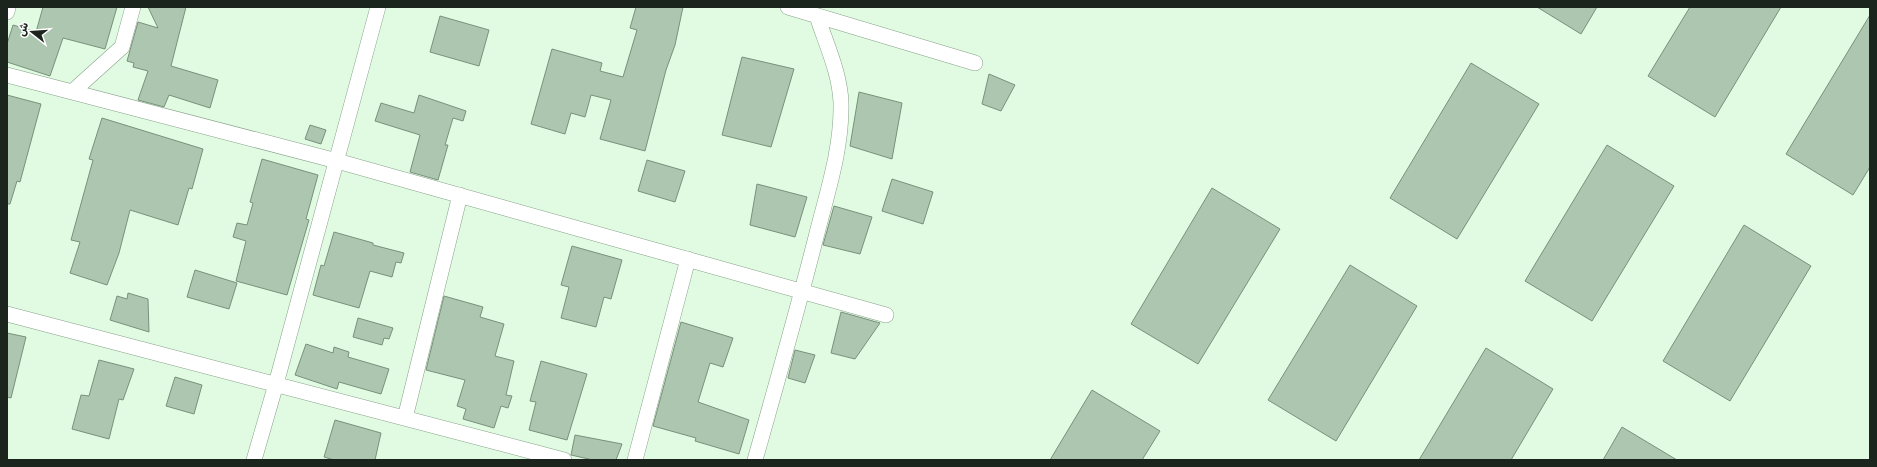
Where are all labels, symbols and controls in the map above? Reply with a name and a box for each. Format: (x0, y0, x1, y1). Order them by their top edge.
north arrow (12, 12, 52, 52)
text: ش (15, 21, 31, 38)

